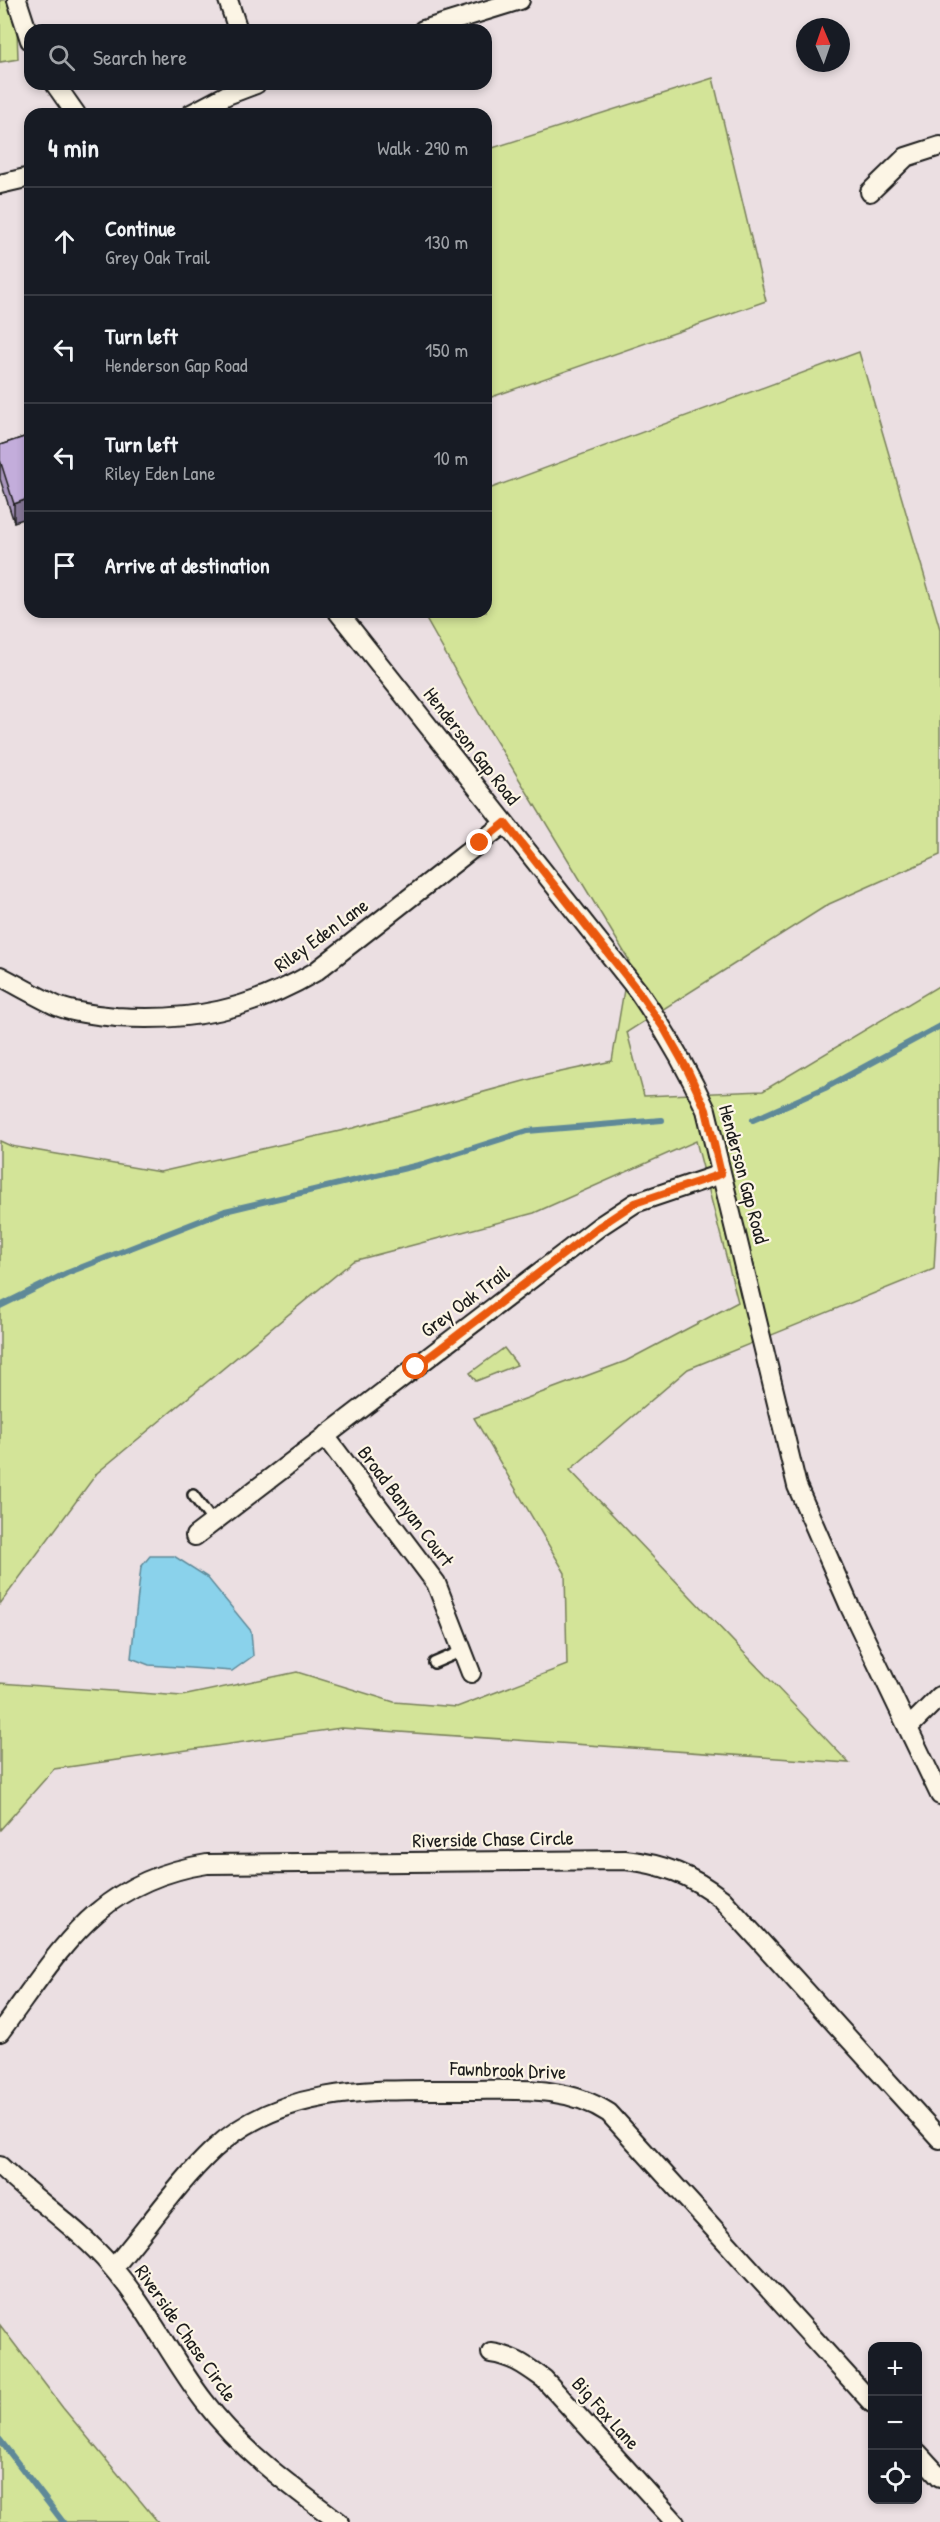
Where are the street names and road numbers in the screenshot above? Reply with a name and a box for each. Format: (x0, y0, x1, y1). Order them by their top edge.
street label: Henderson Gap Road (418, 681, 527, 810)
street label: Riley Eden Lane (268, 891, 373, 978)
street label: Henderson Gap Road (713, 1102, 776, 1246)
street label: Grey Oak Trail (415, 1258, 515, 1343)
street label: Broad Banyan Court (352, 1440, 461, 1572)
street label: Riverside Chase Circle (412, 1824, 574, 1853)
street label: Fawnbrook Drive (448, 2054, 567, 2085)
street label: Riverside Chase Circle (129, 2259, 244, 2407)
street label: Big Fox Lane (566, 2370, 646, 2455)

